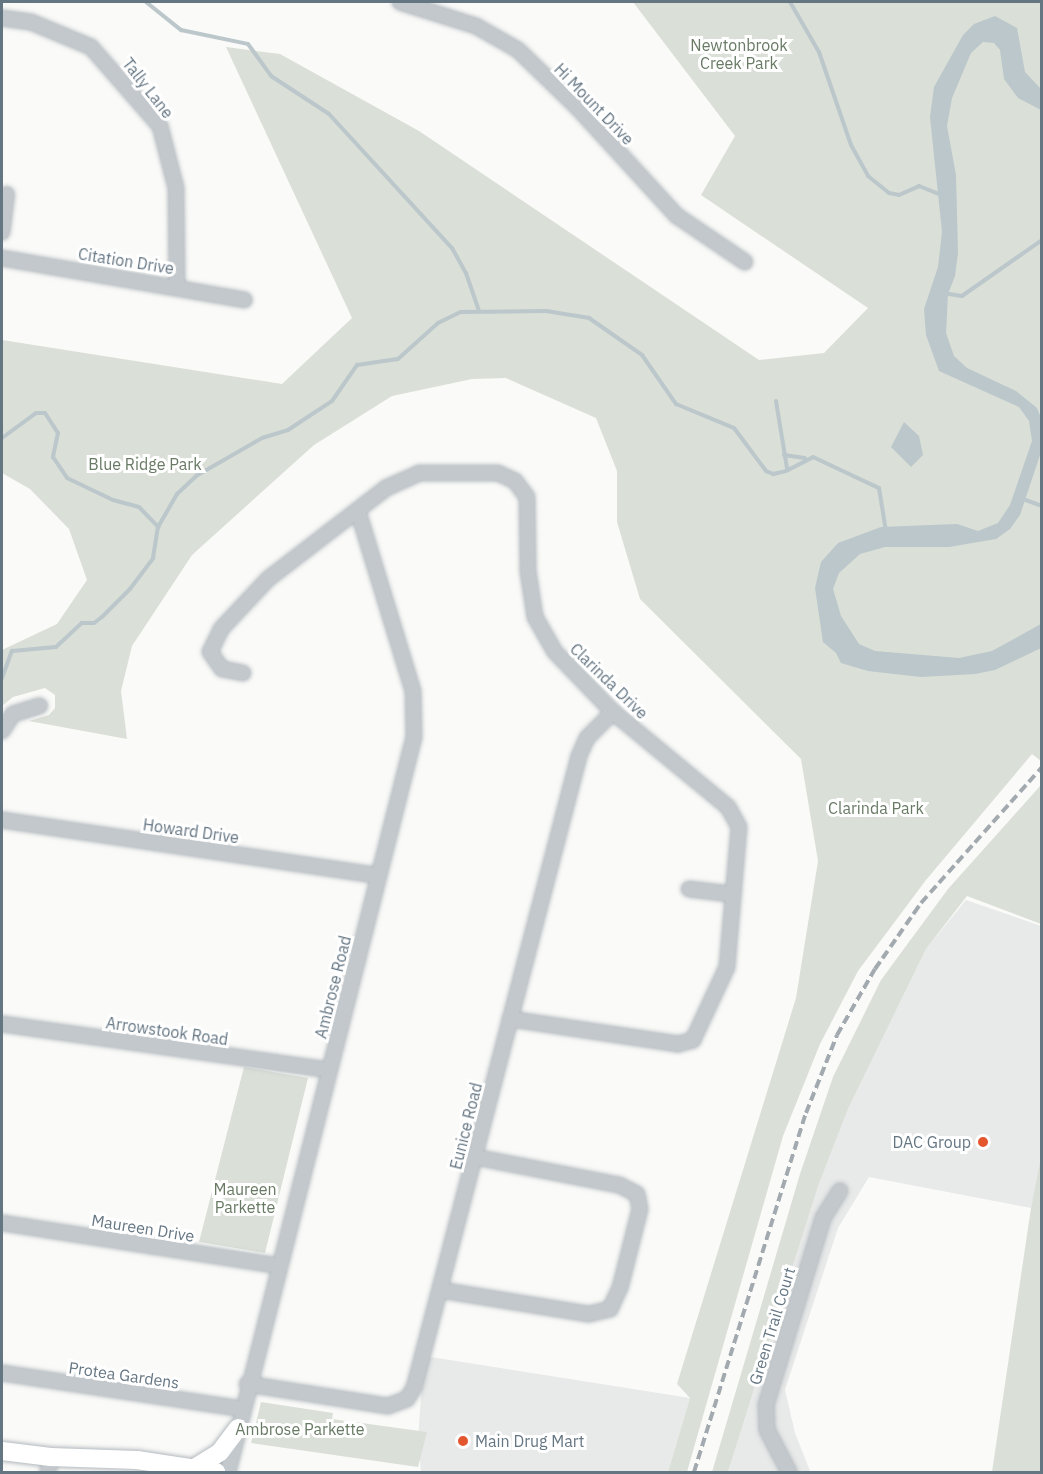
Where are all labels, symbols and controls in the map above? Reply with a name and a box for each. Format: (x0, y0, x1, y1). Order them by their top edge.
park label: Newtonbrook Creek Park (690, 35, 788, 73)
street label: Tally Lane (119, 54, 177, 122)
street label: Hi Mount Drive (550, 59, 638, 149)
street label: Citation Drive (77, 244, 175, 278)
park label: Blue Ridge Park (88, 454, 202, 474)
street label: Clarinda Drive (566, 639, 652, 723)
park label: Clarinda Park (828, 798, 924, 818)
street label: Howard Drive (142, 815, 240, 847)
street label: Ambrose Road (311, 934, 355, 1040)
street label: Arrowstook Road (105, 1013, 229, 1049)
street label: Eunice Road (446, 1081, 486, 1171)
place label: DAC Group (892, 1132, 971, 1152)
marker: DAC Group (976, 1135, 990, 1149)
park label: Maureen Parkette (213, 1179, 277, 1217)
street label: Maureen Drive (90, 1210, 196, 1246)
street label: Green Trail Court (745, 1265, 799, 1387)
street label: Protea Gardens (68, 1358, 180, 1392)
park label: Ambrose Parkette (235, 1419, 365, 1439)
place label: Main Drug Mart (475, 1431, 584, 1451)
marker: Main Drug Mart (456, 1434, 470, 1448)

